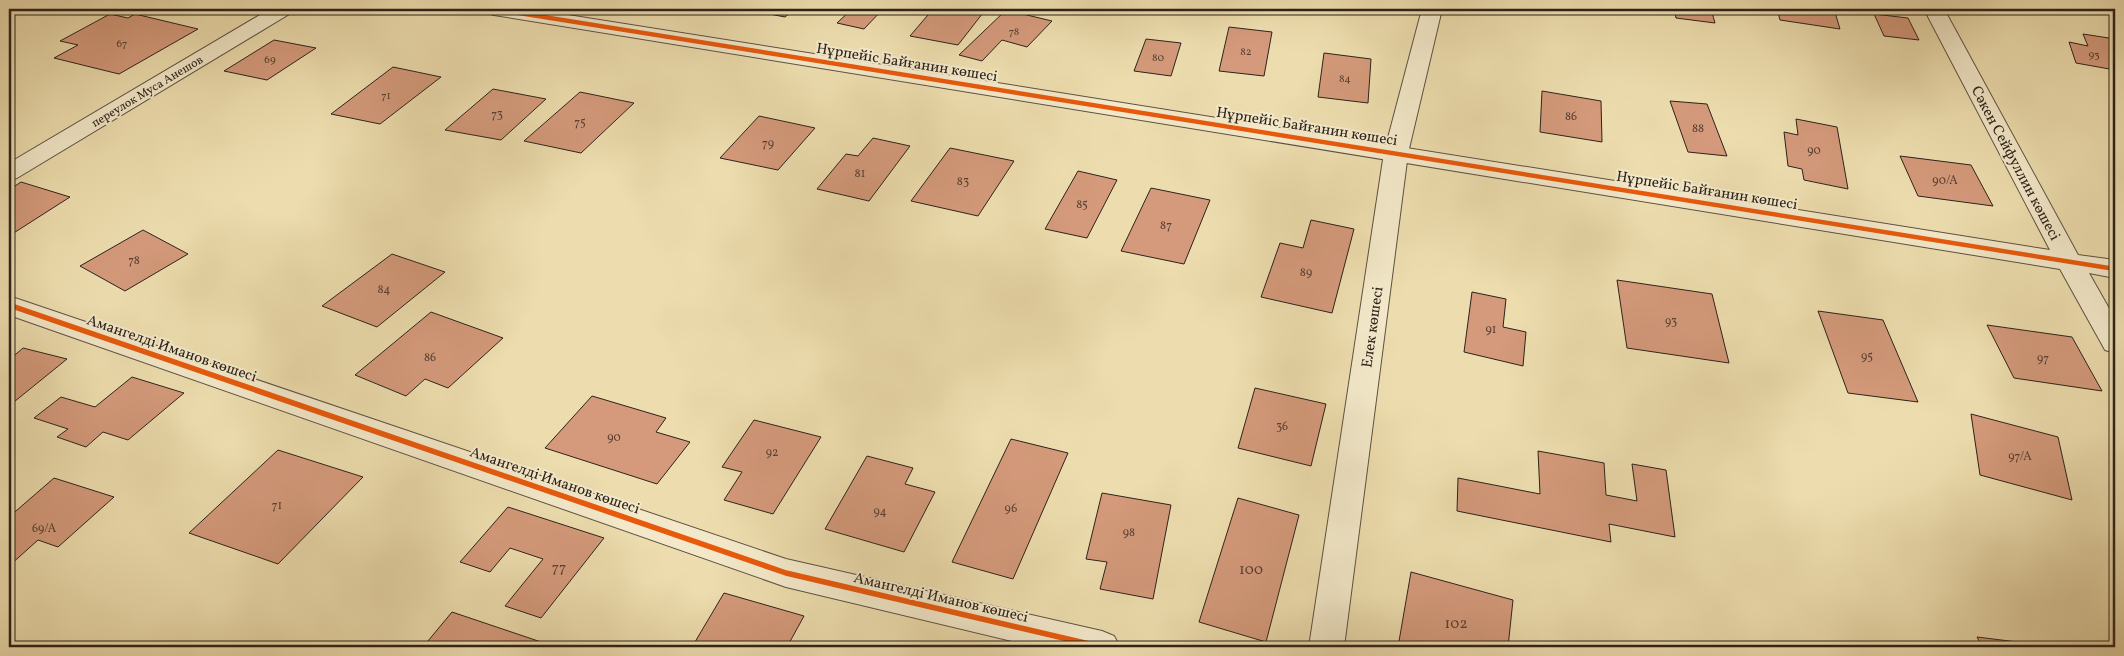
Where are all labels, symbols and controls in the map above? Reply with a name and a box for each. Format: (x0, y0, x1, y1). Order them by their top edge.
house number: 78 (1009, 25, 1020, 40)
house number: 67 (117, 37, 127, 52)
street label: Нұрпейіс Байғанин көшесі (815, 39, 999, 88)
house number: 82 (1240, 45, 1252, 60)
house number: 93 (2088, 48, 2100, 63)
house number: 80 (1152, 51, 1164, 66)
street label: переулок Муса Анешов (89, 52, 206, 132)
house number: 69 (264, 53, 276, 68)
house number: 84 (1339, 72, 1351, 87)
street label: Сәкен Сейфуллин көшесі (1965, 83, 2064, 245)
house number: 71 (381, 89, 391, 104)
street label: Нұрпейіс Байғанин көшесі (1215, 103, 1399, 152)
house number: 73 (491, 107, 503, 123)
house number: 86 (1565, 109, 1577, 125)
house number: 75 (574, 115, 586, 131)
house number: 88 (1692, 121, 1704, 137)
house number: 79 (762, 136, 774, 152)
house number: 90 (1807, 143, 1821, 159)
house number: 81 (855, 166, 865, 182)
street label: Нұрпейіс Байғанин көшесі (1615, 167, 1799, 216)
house number: 90/А (1932, 173, 1958, 189)
house number: 83 (957, 174, 969, 190)
house number: 85 (1076, 197, 1088, 213)
house number: 87 (1160, 218, 1172, 234)
house number: 78 (128, 253, 140, 269)
house number: 89 (1300, 265, 1312, 281)
house number: 84 (378, 282, 390, 298)
street label: Елек көшесі (1357, 285, 1390, 369)
street label: Амангелді Иманов көшесі (84, 310, 259, 388)
house number: 93 (1665, 314, 1677, 330)
house number: 91 (1486, 322, 1496, 338)
house number: 95 (1861, 349, 1873, 365)
house number: 86 (424, 350, 436, 366)
house number: 97 (2037, 351, 2049, 367)
house number: 36 (1276, 419, 1288, 435)
house number: 90 (607, 430, 621, 446)
street label: Амангелді Иманов көшесі (467, 442, 642, 520)
house number: 92 (766, 445, 778, 461)
house number: 97/А (2008, 449, 2032, 465)
house number: 71 (272, 498, 282, 514)
house number: 96 (1005, 501, 1017, 517)
house number: 94 (873, 504, 887, 520)
house number: 69/А (32, 521, 57, 537)
house number: 98 (1123, 525, 1135, 541)
house number: 77 (552, 558, 566, 579)
house number: 100 (1239, 560, 1263, 581)
street label: Амангелді Иманов көшесі (851, 568, 1030, 629)
house number: 102 (1445, 614, 1467, 635)

